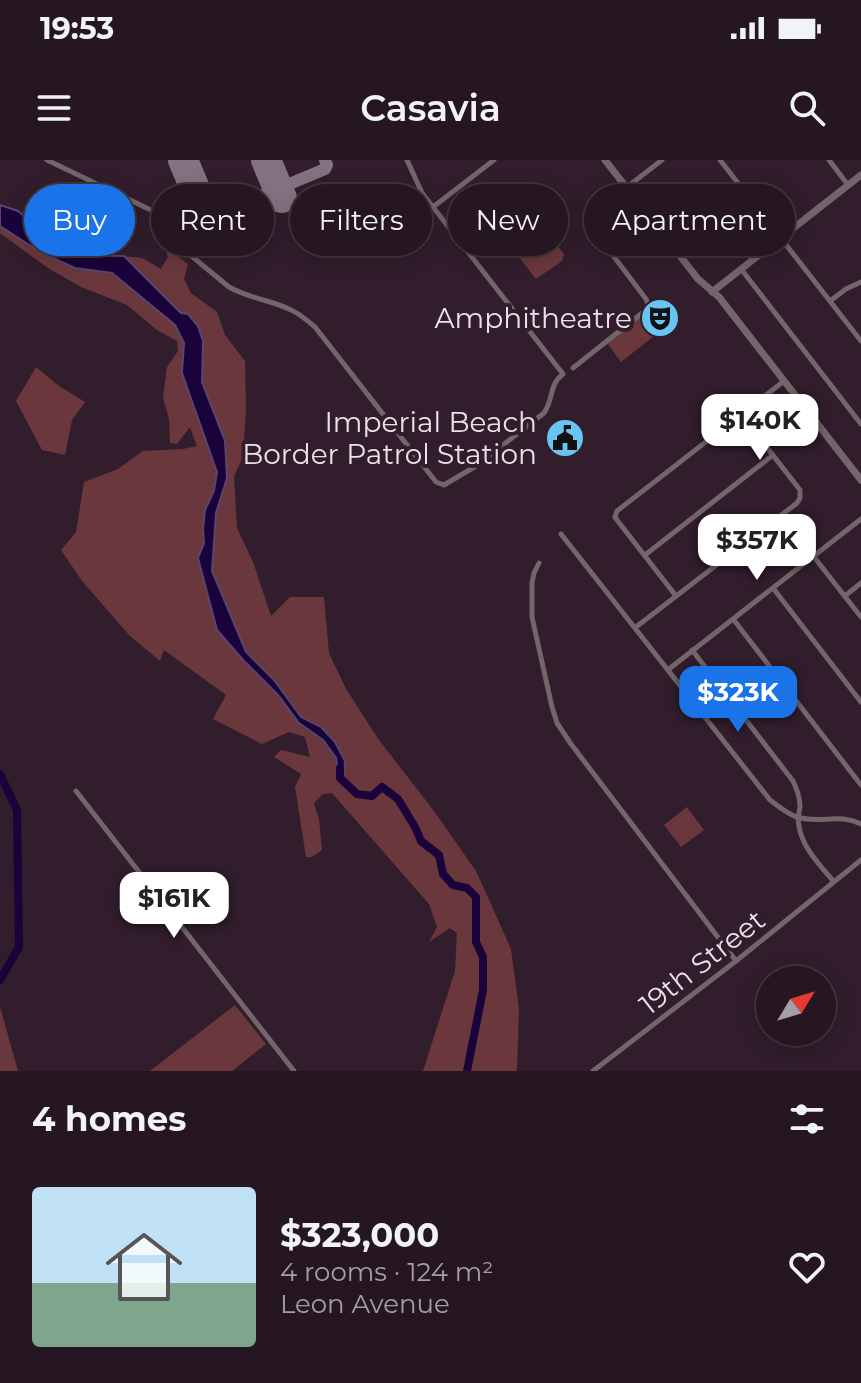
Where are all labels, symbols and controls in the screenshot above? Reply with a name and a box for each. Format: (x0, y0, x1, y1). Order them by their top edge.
text: 19:53 (40, 10, 114, 47)
icon: menu (32, 86, 76, 130)
text: Casavia (360, 86, 501, 130)
icon: search (785, 86, 829, 130)
chip: Buy (24, 184, 135, 256)
chip: Rent (151, 184, 274, 256)
chip: Filters (290, 184, 432, 256)
chip: New (448, 184, 568, 256)
chip: Apartment (584, 184, 795, 256)
theatre icon: Amphitheatre (639, 297, 681, 339)
place label: Amphitheatre (435, 301, 632, 335)
pin: $140K (704, 394, 816, 462)
text: $140K (719, 404, 801, 436)
place label: Imperial Beach Border Patrol Station (242, 405, 537, 471)
public building icon: Imperial Beach Border Patrol Station (544, 417, 586, 459)
pin: $357K (701, 514, 813, 582)
text: $357K (716, 524, 798, 556)
pin: $323K (682, 666, 794, 734)
text: $323K (697, 676, 779, 708)
pin: $161K (118, 872, 230, 940)
text: $161K (138, 882, 210, 914)
street label: 19th Street (633, 903, 771, 1021)
north arrow (756, 966, 836, 1046)
map controls (756, 966, 836, 1046)
icon: filters (785, 1097, 829, 1141)
text: 4 homes (32, 1098, 186, 1140)
text: $323,000 (280, 1214, 439, 1256)
icon: home (96, 1219, 192, 1315)
icon: heart (785, 1245, 829, 1289)
text: 4 rooms · 124 m² (280, 1256, 493, 1288)
text: Leon Avenue (280, 1288, 450, 1320)

